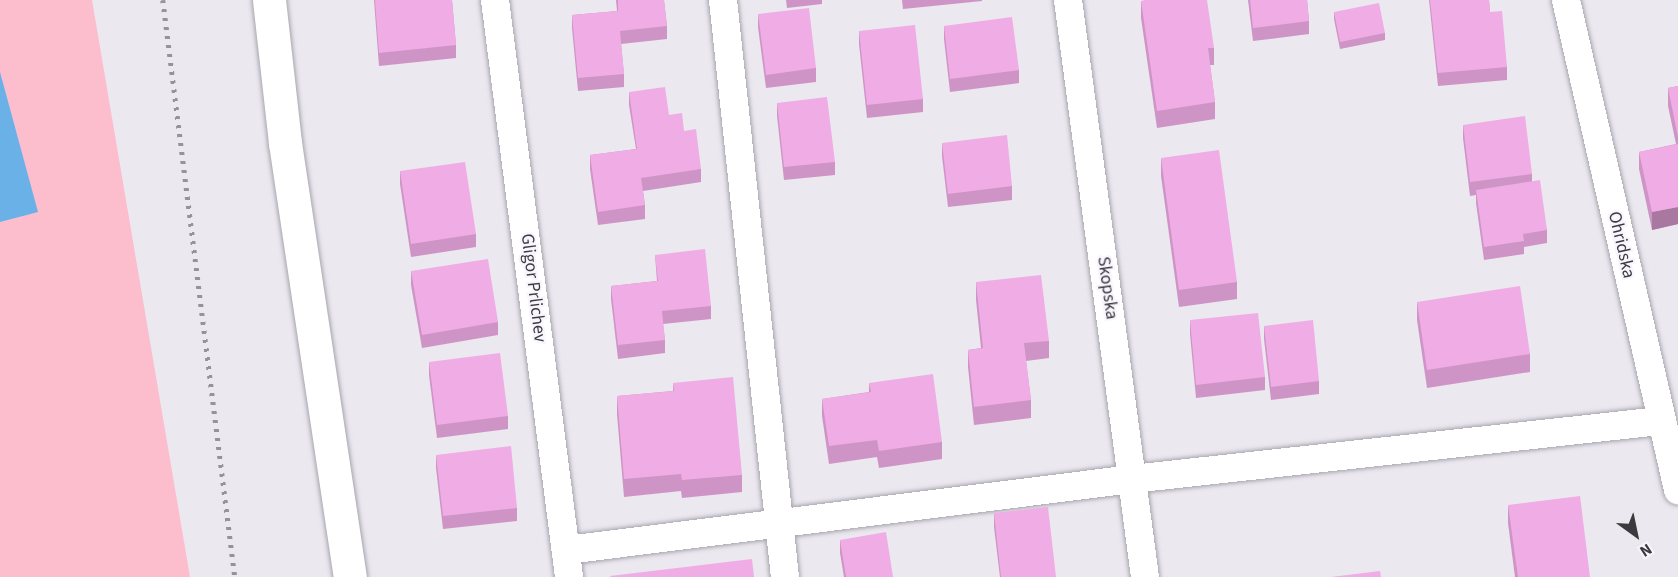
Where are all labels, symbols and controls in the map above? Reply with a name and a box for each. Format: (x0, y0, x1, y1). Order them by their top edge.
street label: Ohridska (1603, 210, 1639, 280)
street label: Gligor Prlichev (516, 232, 550, 344)
street label: Skopska (1092, 255, 1122, 321)
north arrow (1606, 505, 1666, 565)
text: N (1635, 538, 1656, 562)

